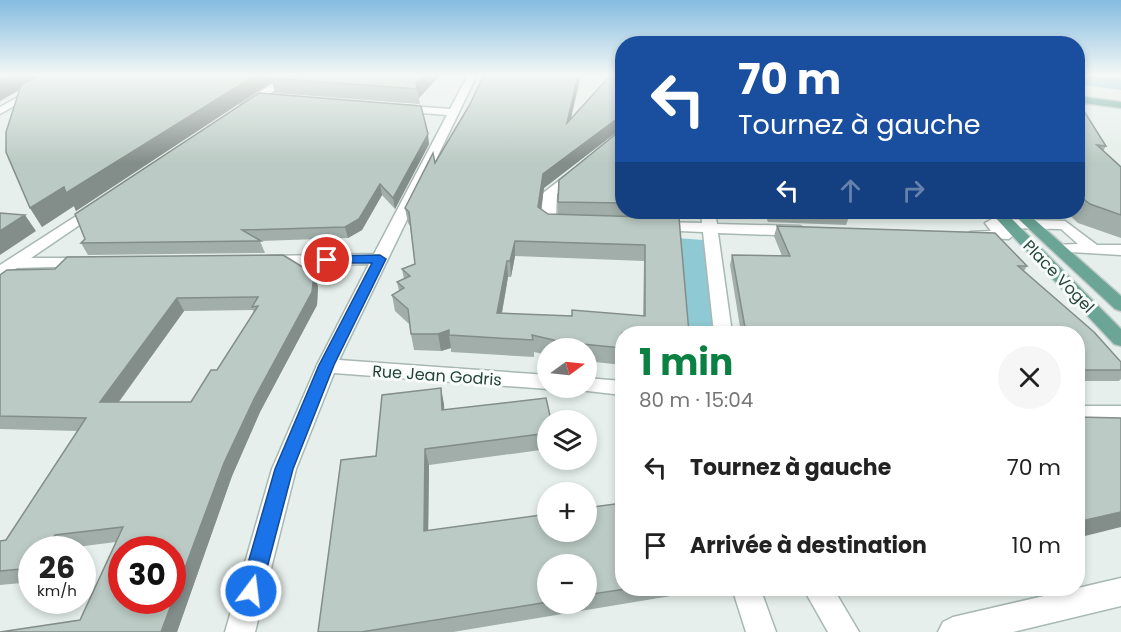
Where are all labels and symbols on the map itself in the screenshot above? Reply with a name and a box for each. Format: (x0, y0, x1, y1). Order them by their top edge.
pin (301, 234, 352, 285)
street label: Place Vogel (1018, 235, 1099, 318)
north arrow (537, 338, 597, 398)
street label: Rue Jean Godris (371, 360, 502, 391)
speed limit sign: 30 (108, 536, 186, 614)
position arrow (219, 559, 283, 623)

